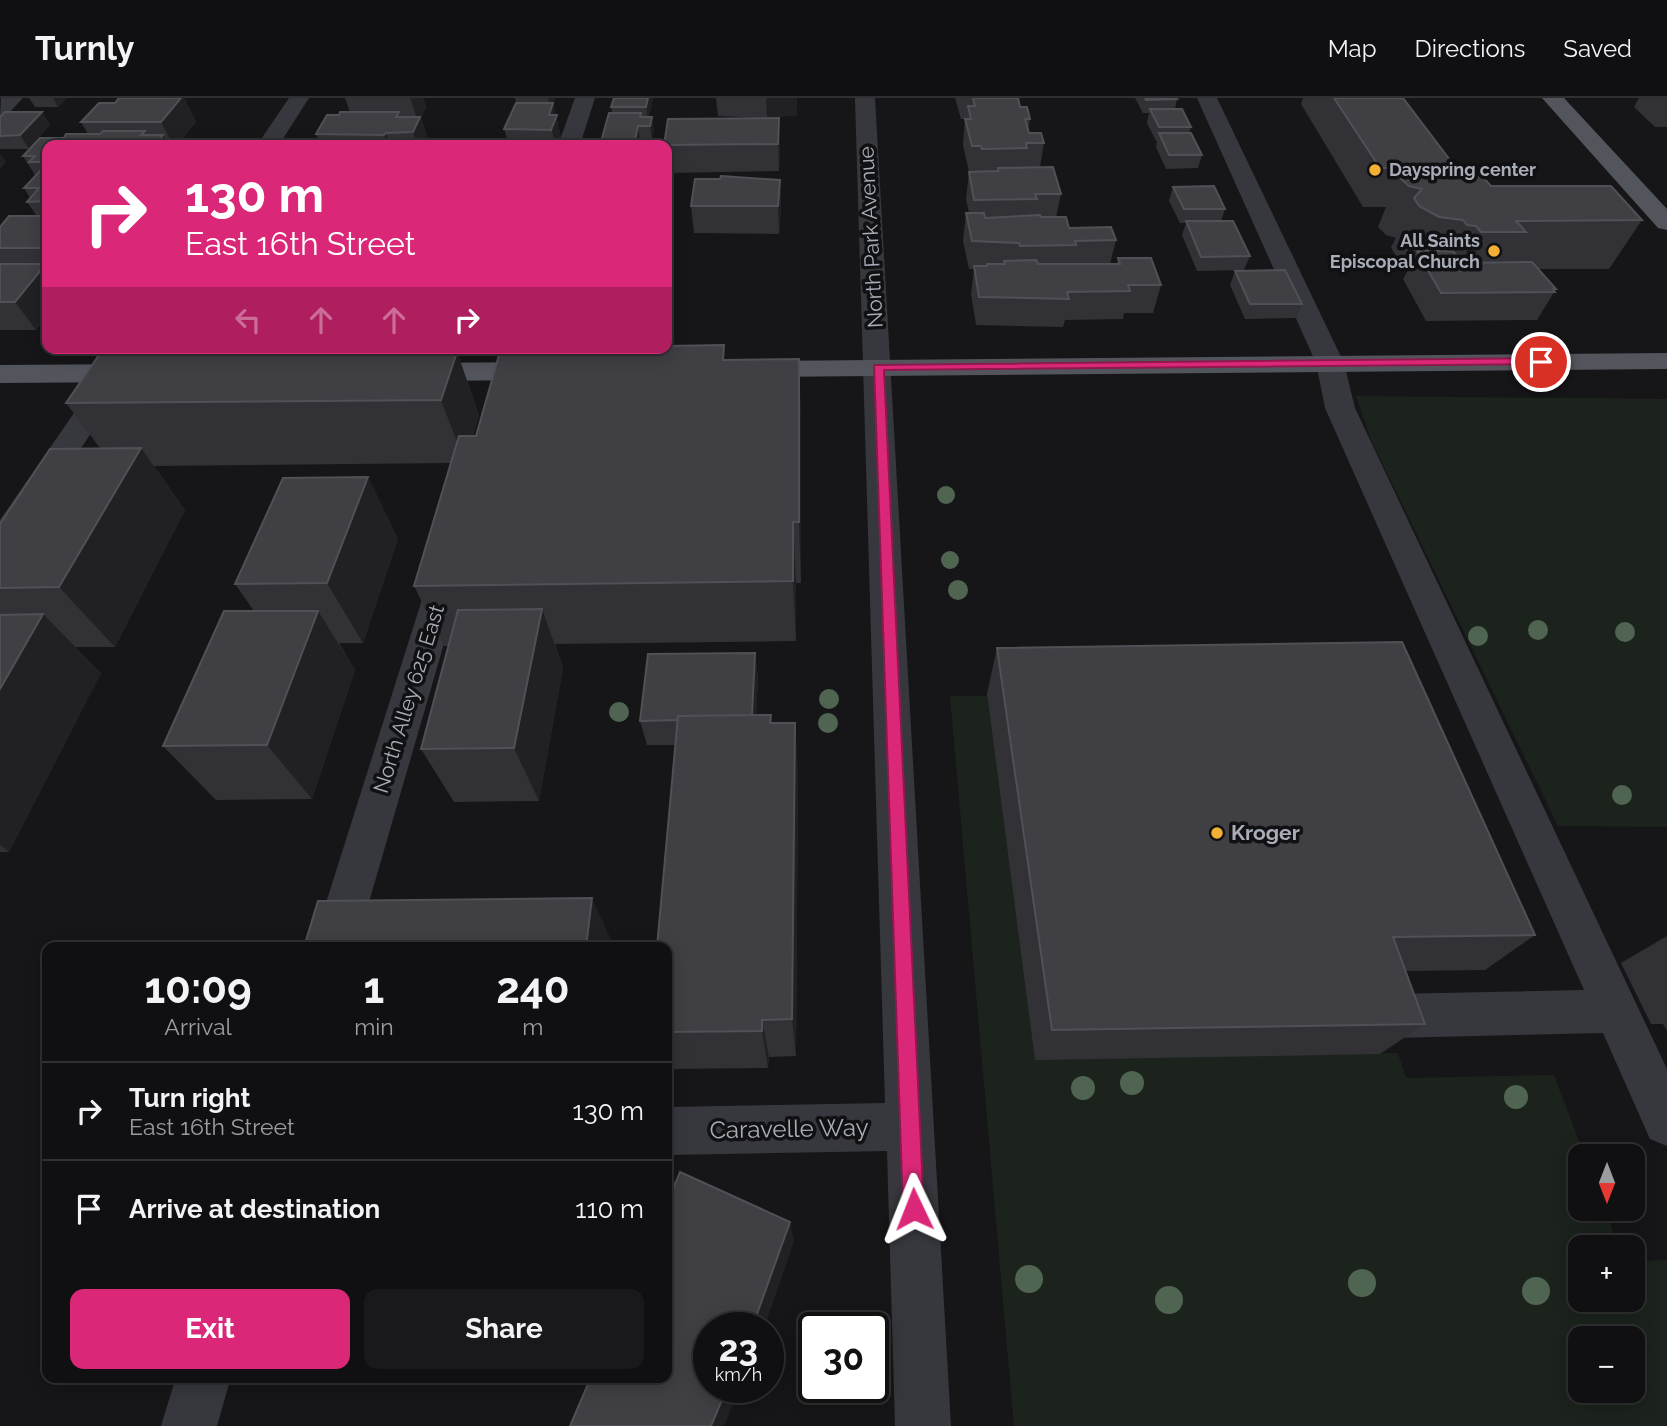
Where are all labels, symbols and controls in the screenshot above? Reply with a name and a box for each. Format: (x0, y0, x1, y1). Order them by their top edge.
text: Turnly (35, 29, 134, 68)
text: Map (1328, 34, 1377, 63)
text: Directions (1415, 34, 1525, 63)
text: Saved (1563, 34, 1632, 63)
street label: North Park Avenue (853, 146, 888, 328)
place label: Dayspring center (1389, 159, 1536, 180)
marker: Dayspring center (1367, 162, 1383, 178)
text: 130 m (185, 166, 324, 223)
icon: right (70, 168, 161, 259)
text: East 16th Street (185, 225, 415, 262)
place label: All Saints Episcopal Church (1330, 230, 1480, 272)
marker: All Saints Episcopal Church (1486, 243, 1502, 259)
icon: left (229, 301, 267, 339)
icon: ahead (302, 301, 340, 339)
icon: ahead (375, 301, 413, 339)
icon: right (448, 301, 486, 339)
pin (1511, 332, 1571, 392)
icon: arrive (1522, 343, 1560, 381)
street label: North Alley 625 East (368, 602, 449, 796)
place label: Kroger (1231, 820, 1300, 845)
marker: Kroger (1209, 825, 1225, 841)
text: 10:09 (144, 964, 252, 1013)
text: 1 (364, 964, 384, 1013)
text: 240 (496, 964, 570, 1013)
text: Arrival (164, 1013, 232, 1040)
text: min (354, 1013, 394, 1040)
text: m (522, 1013, 543, 1040)
text: Turn right (129, 1083, 250, 1113)
icon: right (70, 1092, 108, 1130)
text: 130 m (573, 1096, 644, 1126)
text: East 16th Street (129, 1113, 295, 1140)
street label: Caravelle Way (709, 1113, 869, 1144)
north arrow (1568, 1144, 1645, 1222)
map controls (1568, 1144, 1645, 1403)
position arrow (877, 1172, 951, 1246)
icon: arrive (70, 1190, 108, 1228)
text: Arrive at destination (129, 1194, 380, 1224)
text: 110 m (575, 1194, 644, 1224)
button: + (1568, 1235, 1645, 1312)
button: Exit (70, 1289, 350, 1369)
button: Share (364, 1289, 644, 1369)
speed limit sign: 30 (798, 1312, 889, 1403)
button: − (1568, 1326, 1645, 1403)
text: 23 (719, 1328, 758, 1369)
text: km/h (715, 1364, 762, 1385)

